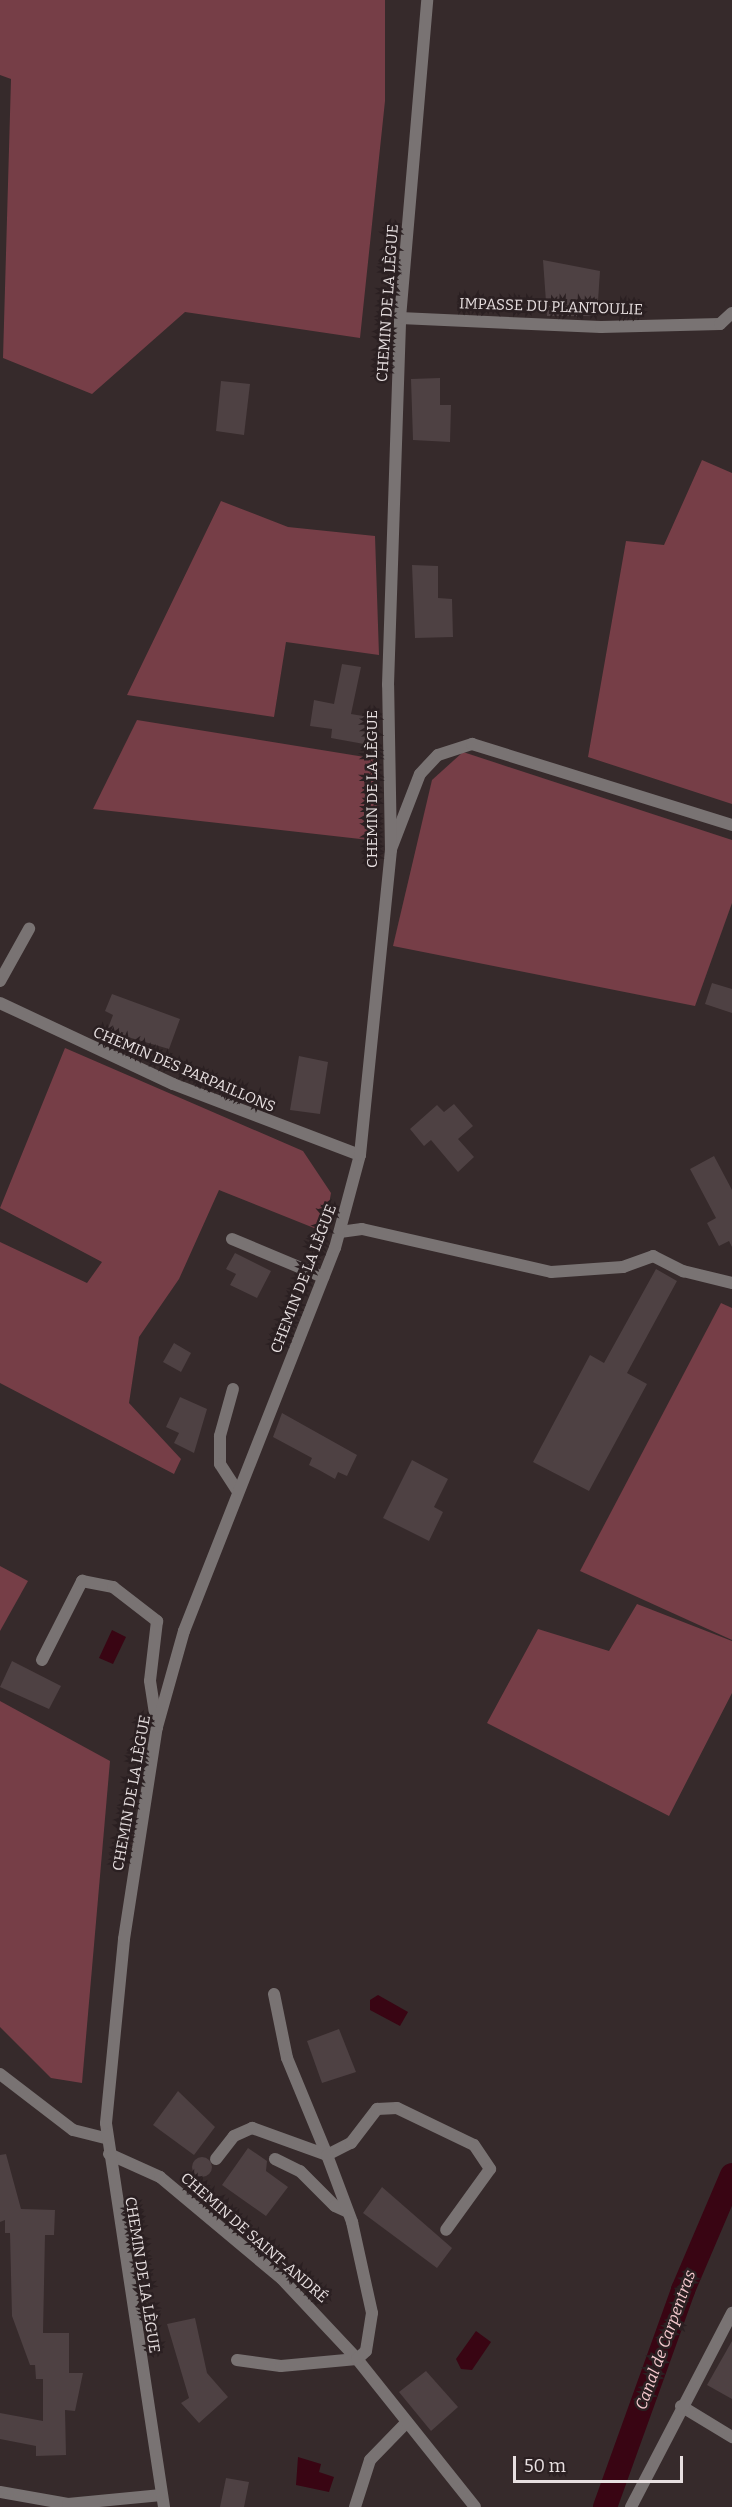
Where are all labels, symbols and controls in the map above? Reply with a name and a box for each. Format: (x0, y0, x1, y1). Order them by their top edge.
street label: CHEMIN DE LA LÈGUE (374, 224, 402, 382)
street label: IMPASSE DU PLANTOULIE (459, 295, 643, 319)
street label: CHEMIN DE LA LÈGUE (364, 710, 382, 868)
street label: CHEMIN DES PARPAILLONS (90, 1023, 278, 1117)
street label: CHEMIN DE LA LÈGUE (267, 1202, 341, 1356)
street label: CHEMIN DE LA LÈGUE (109, 1714, 155, 1872)
street label: CHEMIN DE SAINT-ANDRÉ (177, 2169, 331, 2307)
street label: CHEMIN DE LA LÈGUE (121, 2196, 163, 2354)
water label: Canal de Carpentras (632, 2268, 700, 2412)
scale bar (516, 2444, 686, 2482)
text: 50 m (524, 2455, 566, 2477)

